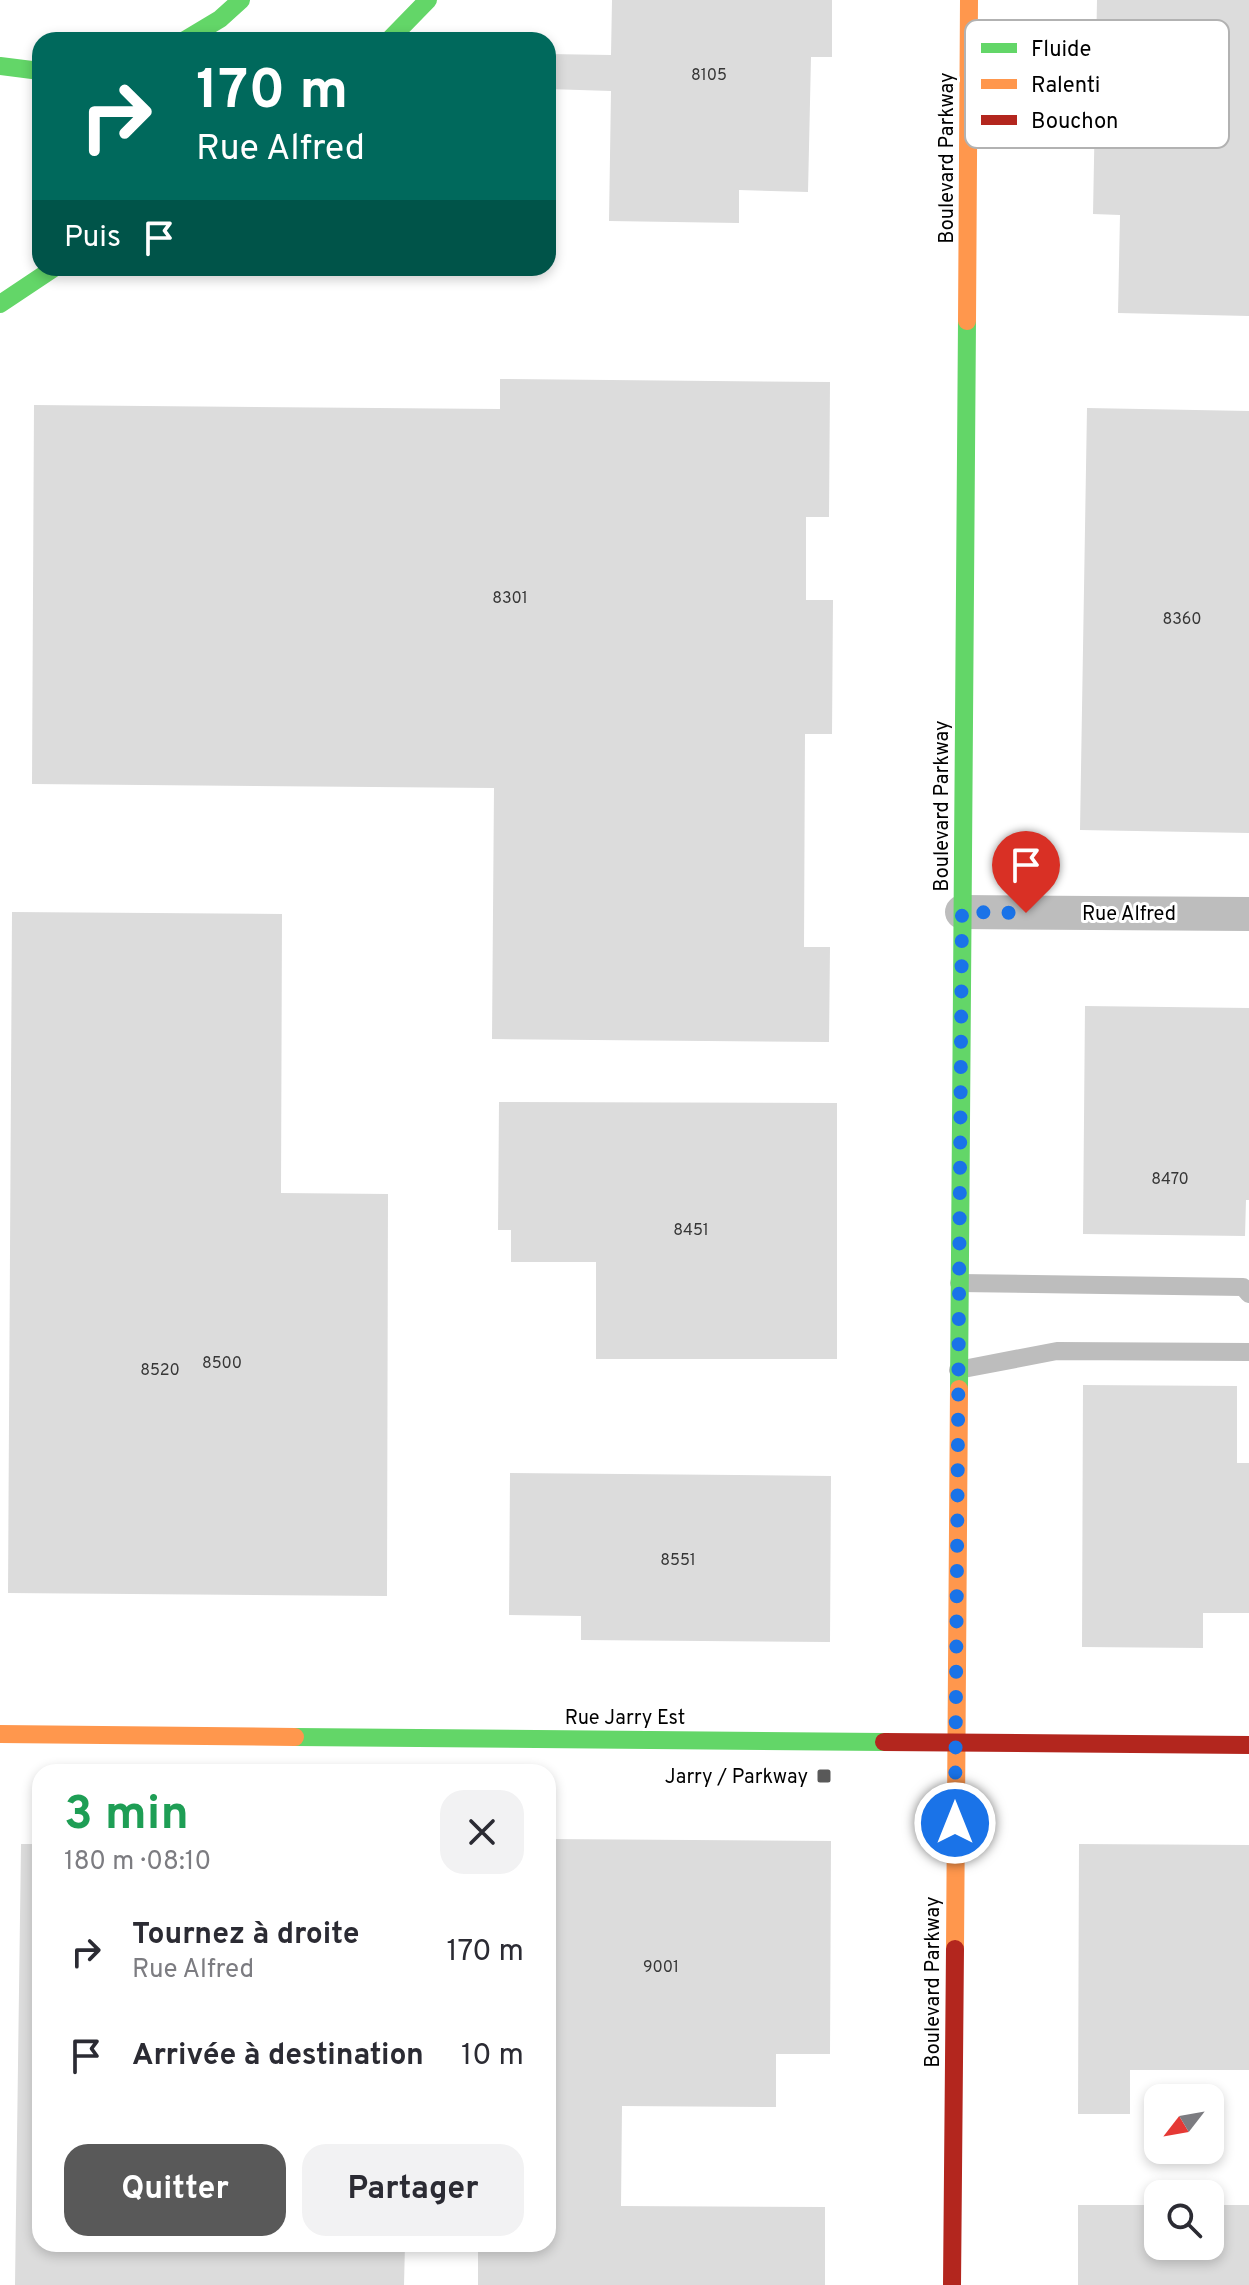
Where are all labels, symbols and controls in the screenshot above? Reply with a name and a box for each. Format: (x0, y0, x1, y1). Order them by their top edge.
legend (965, 20, 1229, 148)
text: Fluide (1031, 37, 1091, 64)
text: 170 m (196, 58, 348, 128)
icon: right (64, 64, 168, 168)
house number: 8105 (691, 66, 727, 86)
street label: Boulevard Parkway (935, 72, 961, 244)
text: Ralenti (1031, 73, 1100, 100)
text: Bouchon (1031, 109, 1118, 136)
text: Rue Alfred (196, 127, 365, 173)
icon: arrive (137, 216, 181, 260)
text: Puis (64, 220, 121, 257)
house number: 8301 (492, 589, 528, 609)
house number: 8360 (1162, 610, 1202, 630)
street label: Boulevard Parkway (930, 720, 956, 892)
pin (992, 831, 1060, 913)
icon: arrive (1004, 843, 1048, 887)
street label: Rue Alfred (1082, 902, 1176, 928)
house number: 8470 (1151, 1170, 1189, 1190)
house number: 8451 (673, 1221, 709, 1241)
house number: 8500 (202, 1354, 242, 1374)
house number: 8520 (140, 1361, 180, 1381)
house number: 8551 (660, 1551, 696, 1571)
street label: Rue Jarry Est (565, 1706, 685, 1732)
place label: Jarry / Parkway (665, 1765, 808, 1791)
marker: Jarry / Parkway (815, 1767, 833, 1785)
position arrow (913, 1781, 997, 1865)
text: 3 min (64, 1786, 189, 1846)
button: close (440, 1790, 524, 1874)
text: 180 m · 08:10 (64, 1846, 211, 1879)
street label: Boulevard Parkway (921, 1896, 947, 2068)
text: Tournez à droite (132, 1917, 360, 1954)
icon: right (64, 1930, 108, 1974)
text: 170 m (446, 1934, 524, 1971)
text: Rue Alfred (132, 1954, 254, 1987)
house number: 9001 (643, 1958, 679, 1978)
icon: arrive (64, 2034, 108, 2078)
text: Arrivée à destination (132, 2038, 424, 2075)
text: 10 m (461, 2038, 524, 2075)
north arrow (1144, 2084, 1224, 2164)
map controls (1144, 2084, 1224, 2260)
button: Quitter (64, 2144, 286, 2236)
button: Partager (302, 2144, 524, 2236)
button: search (1144, 2180, 1224, 2260)

